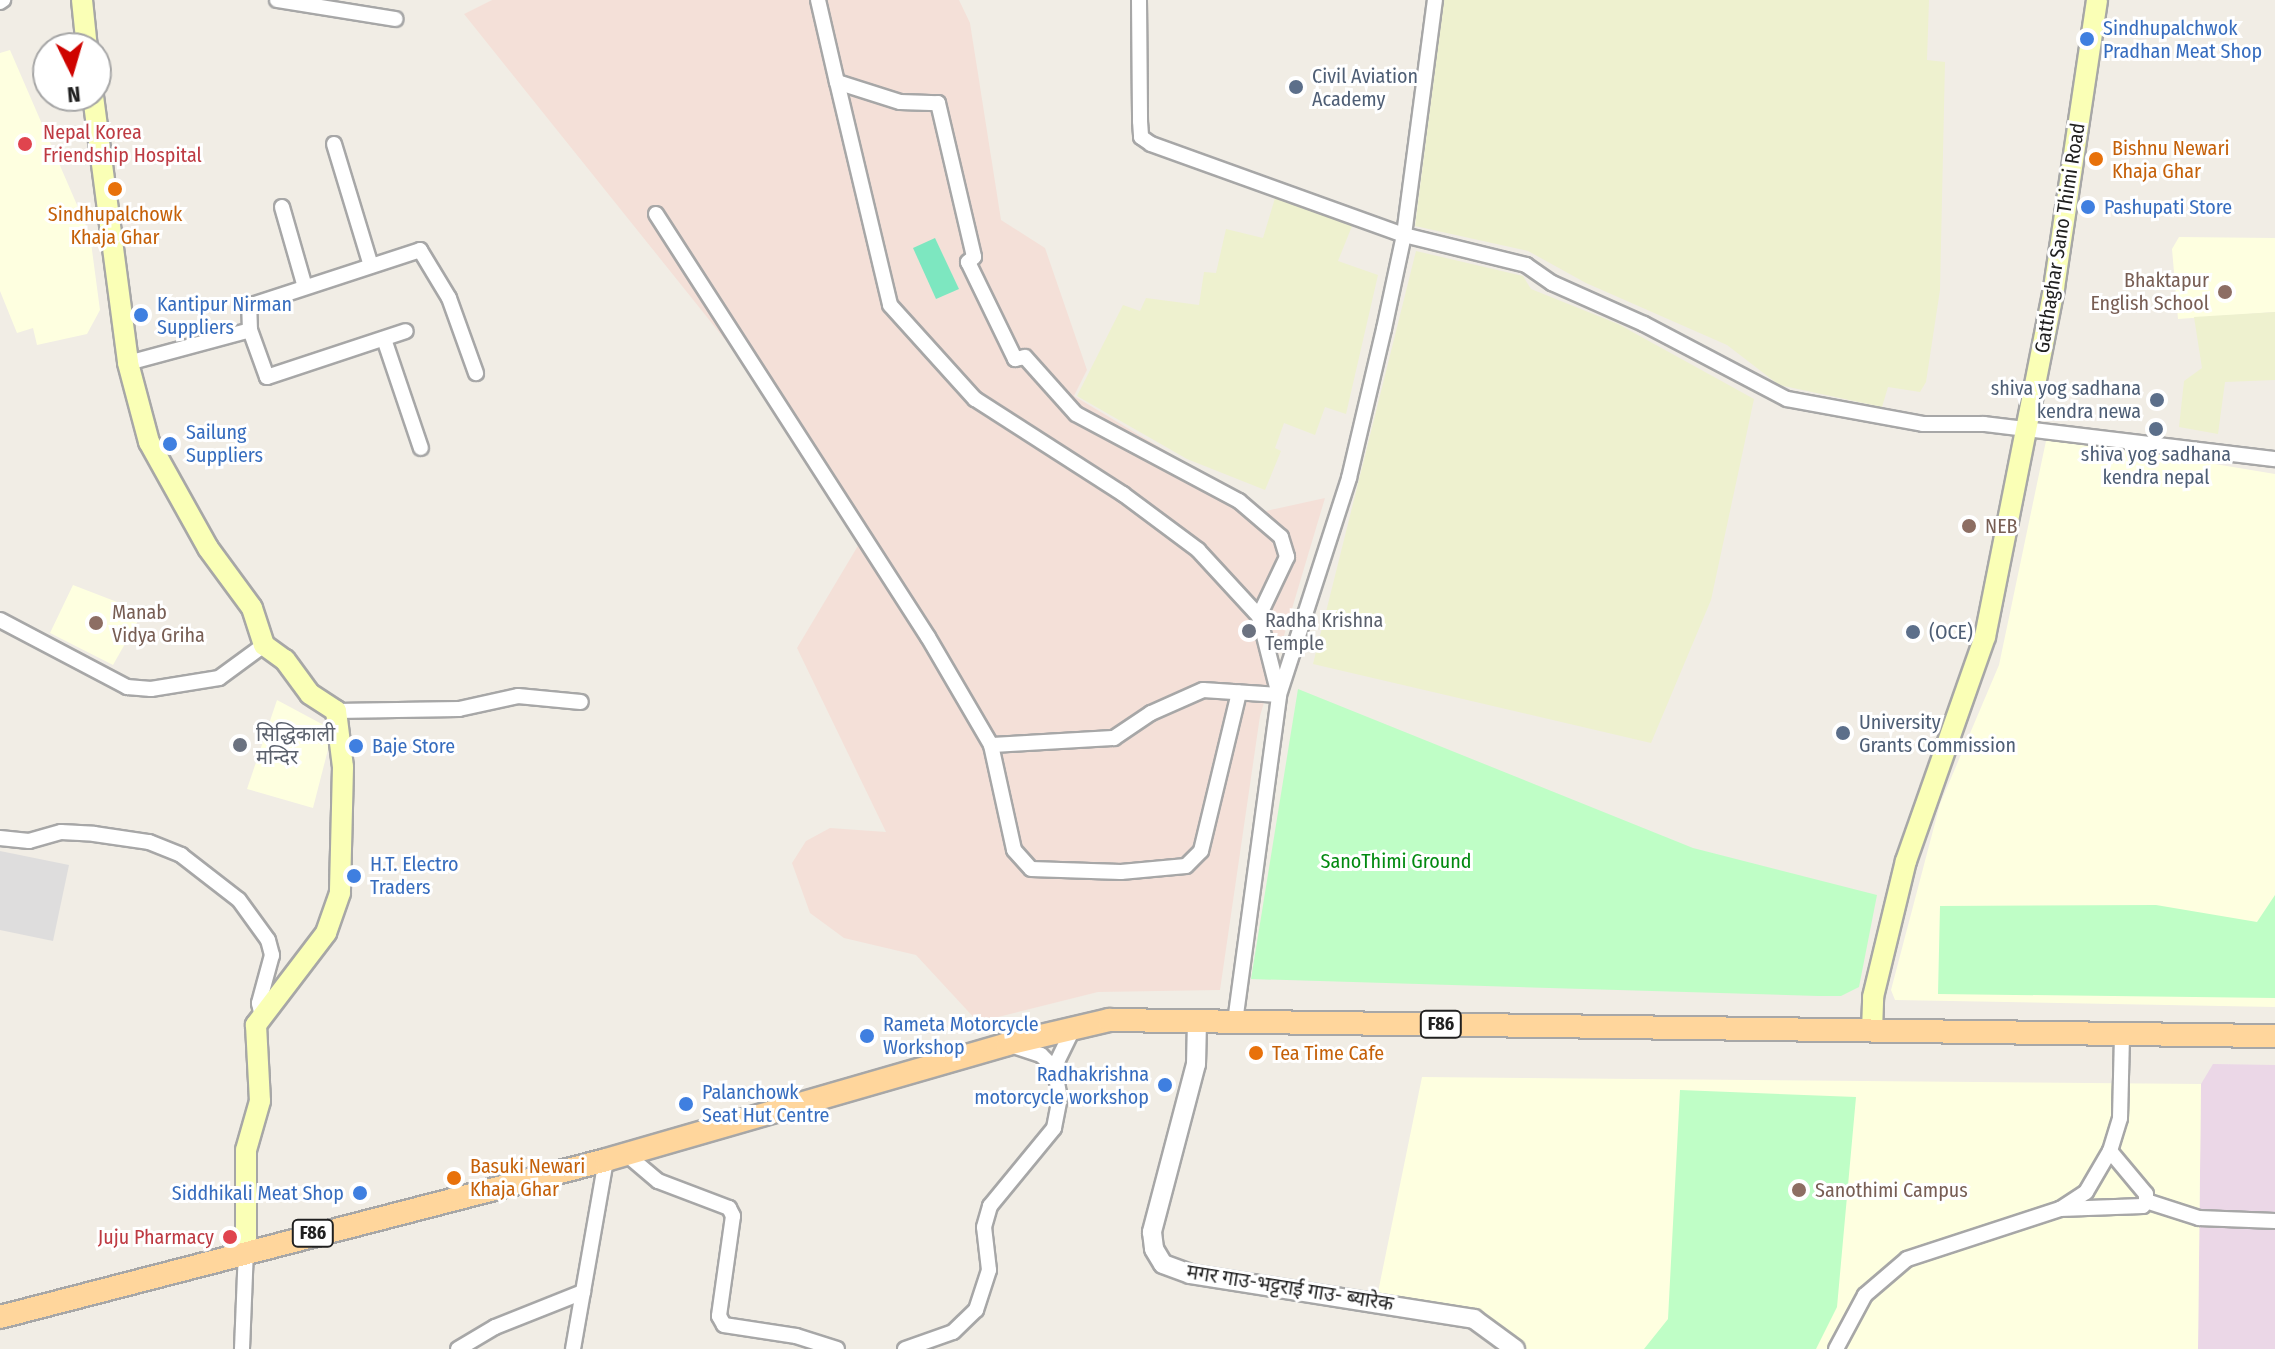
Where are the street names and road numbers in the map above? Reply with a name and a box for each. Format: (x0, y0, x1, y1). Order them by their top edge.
street label: Gatthaghar Sano Thimi Road (2030, 121, 2090, 355)
road number: F86 (1419, 1010, 1463, 1038)
road number: F86 (291, 1219, 335, 1247)
street label: मगर गाउ-भट्टराई गाउ- ब्यारेक (1185, 1260, 1395, 1316)

